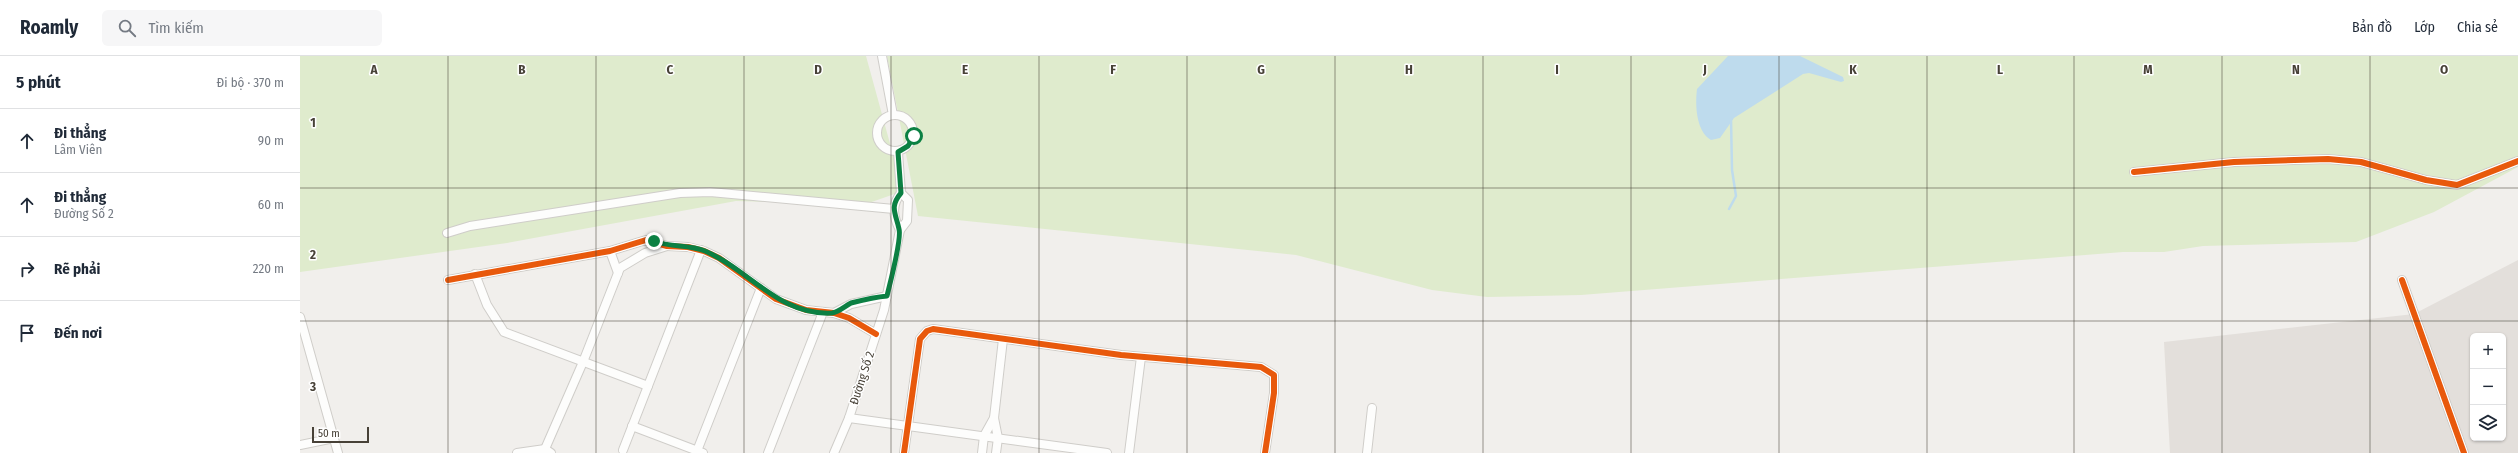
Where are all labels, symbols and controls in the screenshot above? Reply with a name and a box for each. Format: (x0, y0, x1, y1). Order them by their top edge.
search box (102, 10, 382, 46)
text: Roamly (20, 16, 78, 39)
icon: search (116, 17, 138, 39)
text: Tìm kiếm (148, 19, 204, 37)
text: Bản đồ (2352, 19, 2392, 36)
text: Lớp (2414, 19, 2435, 36)
text: Chia sẻ (2457, 19, 2498, 36)
text: A (369, 62, 378, 77)
text: B (518, 62, 526, 77)
text: C (667, 62, 674, 77)
text: D (814, 62, 822, 77)
text: E (962, 62, 968, 77)
text: F (1110, 62, 1116, 77)
text: G (1257, 62, 1265, 77)
text: H (1405, 62, 1413, 77)
text: I (1555, 62, 1559, 77)
text: J (1702, 62, 1707, 77)
text: K (1849, 62, 1857, 77)
text: L (1997, 62, 2003, 77)
text: M (2143, 62, 2153, 77)
text: N (2292, 62, 2300, 77)
text: O (2440, 62, 2448, 77)
text: 5 phút (16, 72, 61, 93)
text: Đi bộ · 370 m (217, 75, 284, 90)
text: 1 (310, 115, 316, 130)
text: Đi thẳng (54, 124, 106, 142)
route start (905, 127, 923, 145)
icon: ahead (16, 130, 38, 152)
text: 90 m (258, 133, 284, 148)
text: Lâm Viên (54, 142, 102, 157)
text: Đi thẳng (54, 188, 106, 206)
icon: ahead (16, 194, 38, 216)
text: 60 m (258, 197, 284, 212)
text: Đường Số 2 (54, 206, 114, 221)
route end (645, 232, 663, 250)
text: 2 (309, 247, 316, 262)
icon: right (16, 258, 38, 280)
text: Rẽ phải (54, 260, 100, 278)
text: 220 m (253, 261, 284, 276)
icon: arrive (16, 322, 38, 344)
text: Đến nơi (54, 324, 102, 342)
map controls (2470, 333, 2506, 441)
button: + (2470, 333, 2506, 369)
street label: Đường Số 2 (846, 349, 877, 406)
button: − (2470, 369, 2506, 405)
text: 3 (309, 379, 316, 394)
button: layers (2470, 405, 2506, 441)
scale bar (312, 425, 369, 444)
text: 50 m (318, 427, 340, 440)

